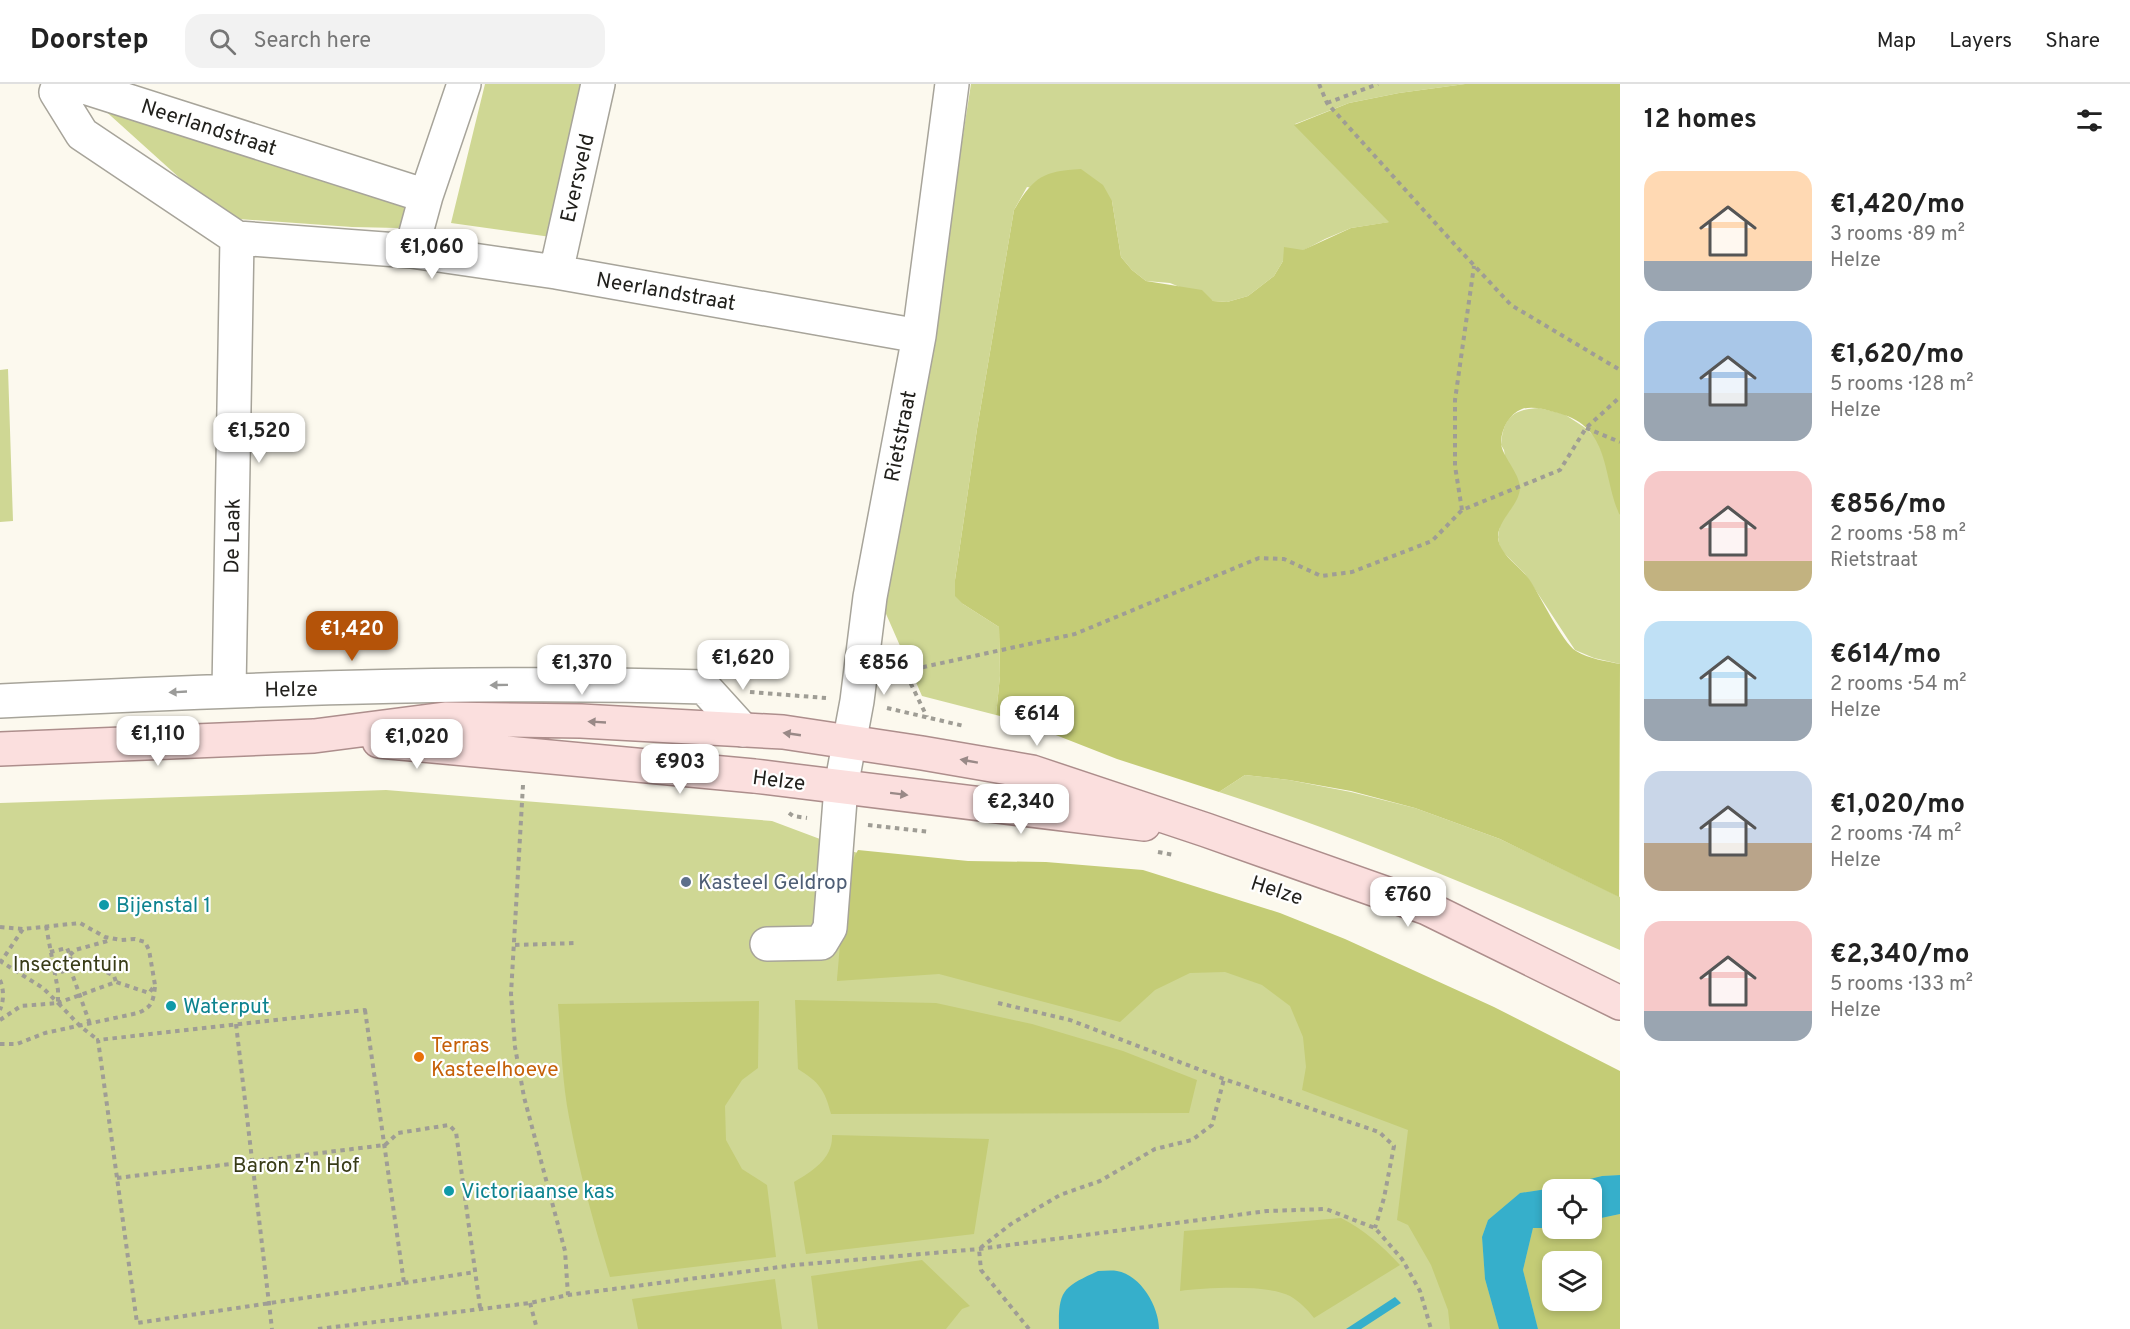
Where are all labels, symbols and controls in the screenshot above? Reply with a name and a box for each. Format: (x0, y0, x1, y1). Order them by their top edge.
search box (185, 14, 605, 68)
text: Doorstep (30, 23, 149, 59)
icon: search (206, 25, 239, 58)
text: Search here (254, 28, 371, 55)
text: Map (1877, 28, 1916, 55)
text: Layers (1949, 28, 2012, 55)
text: Share (2045, 28, 2100, 55)
street label: Neerlandstraat (137, 94, 280, 163)
text: 12 homes (1644, 104, 1757, 137)
icon: filters (2073, 104, 2106, 137)
street label: Eversveld (555, 131, 602, 225)
text: €1,420/mo (1830, 189, 1965, 222)
icon: home (1692, 195, 1764, 267)
text: 3 rooms · 89 m² (1830, 222, 1965, 248)
pin: €1,060 (383, 229, 481, 280)
text: €1,060 (400, 235, 464, 261)
text: Helze (1830, 248, 1881, 274)
street label: Neerlandstraat (594, 267, 738, 318)
text: €1,620/mo (1830, 339, 1964, 372)
icon: home (1692, 345, 1764, 417)
text: 5 rooms · 128 m² (1830, 372, 1973, 398)
street label: Rietstraat (879, 388, 924, 484)
text: Helze (1830, 398, 1881, 424)
pin: €1,520 (210, 413, 308, 464)
text: €1,520 (227, 419, 291, 445)
text: €856/mo (1830, 489, 1946, 522)
icon: home (1692, 495, 1764, 567)
street label: De Laak (219, 498, 248, 574)
text: 2 rooms · 58 m² (1830, 522, 1966, 548)
text: Rietstraat (1830, 548, 1918, 574)
pin: €1,420 (303, 611, 401, 662)
text: €1,420 (320, 617, 384, 643)
text: €614/mo (1830, 639, 1941, 672)
pin: €1,620 (694, 640, 792, 691)
pin: €1,370 (533, 645, 631, 696)
pin: €856 (848, 645, 920, 696)
icon: home (1692, 645, 1764, 717)
text: €1,620 (711, 646, 775, 672)
text: €1,370 (551, 651, 613, 677)
text: €856 (859, 651, 909, 677)
text: 2 rooms · 54 m² (1830, 672, 1967, 698)
street label: Helze (264, 677, 318, 704)
one-way arrow (489, 681, 508, 690)
one-way arrow (168, 688, 187, 697)
pin: €614 (1001, 696, 1073, 747)
text: Helze (1830, 698, 1881, 724)
text: €614 (1014, 702, 1060, 728)
pin: €1,110 (109, 716, 207, 767)
one-way arrow (588, 718, 607, 727)
pin: €1,020 (368, 719, 466, 770)
text: €1,110 (130, 722, 186, 748)
text: €1,020 (385, 725, 449, 751)
one-way arrow (782, 729, 801, 738)
pin: €903 (644, 744, 716, 795)
text: €903 (655, 750, 705, 776)
one-way arrow (959, 757, 978, 766)
street label: Helze (751, 765, 807, 798)
pin: €2,340 (972, 784, 1070, 835)
one-way arrow (890, 789, 909, 799)
text: €1,020/mo (1830, 789, 1965, 822)
text: €2,340 (987, 790, 1055, 816)
icon: home (1692, 795, 1764, 867)
text: 2 rooms · 74 m² (1830, 822, 1961, 848)
text: Helze (1830, 848, 1881, 874)
place label: Kasteel Geldrop (698, 870, 848, 897)
street label: Helze (1247, 870, 1306, 912)
marker: Kasteel Geldrop (679, 875, 693, 889)
pin: €760 (1372, 877, 1444, 928)
text: €760 (1384, 883, 1432, 909)
place label: Bijenstal 1 (116, 893, 211, 920)
marker: Bijenstal 1 (97, 898, 111, 912)
text: €2,340/mo (1830, 939, 1970, 972)
icon: home (1692, 945, 1764, 1017)
park label: Insectentuin (13, 952, 129, 979)
text: 5 rooms · 133 m² (1830, 972, 1973, 998)
place label: Waterput (183, 994, 270, 1021)
text: Helze (1830, 998, 1881, 1024)
marker: Waterput (164, 999, 178, 1013)
place label: Terras Kasteelhoeve (431, 1033, 558, 1084)
marker: Terras Kasteelhoeve (412, 1050, 426, 1064)
park label: Baron z'n Hof (233, 1153, 359, 1180)
place label: Victoriaanse kas (461, 1179, 615, 1206)
map controls (1542, 1179, 1602, 1311)
button: locate (1542, 1179, 1602, 1239)
marker: Victoriaanse kas (442, 1184, 456, 1198)
button: layers (1542, 1251, 1602, 1311)

